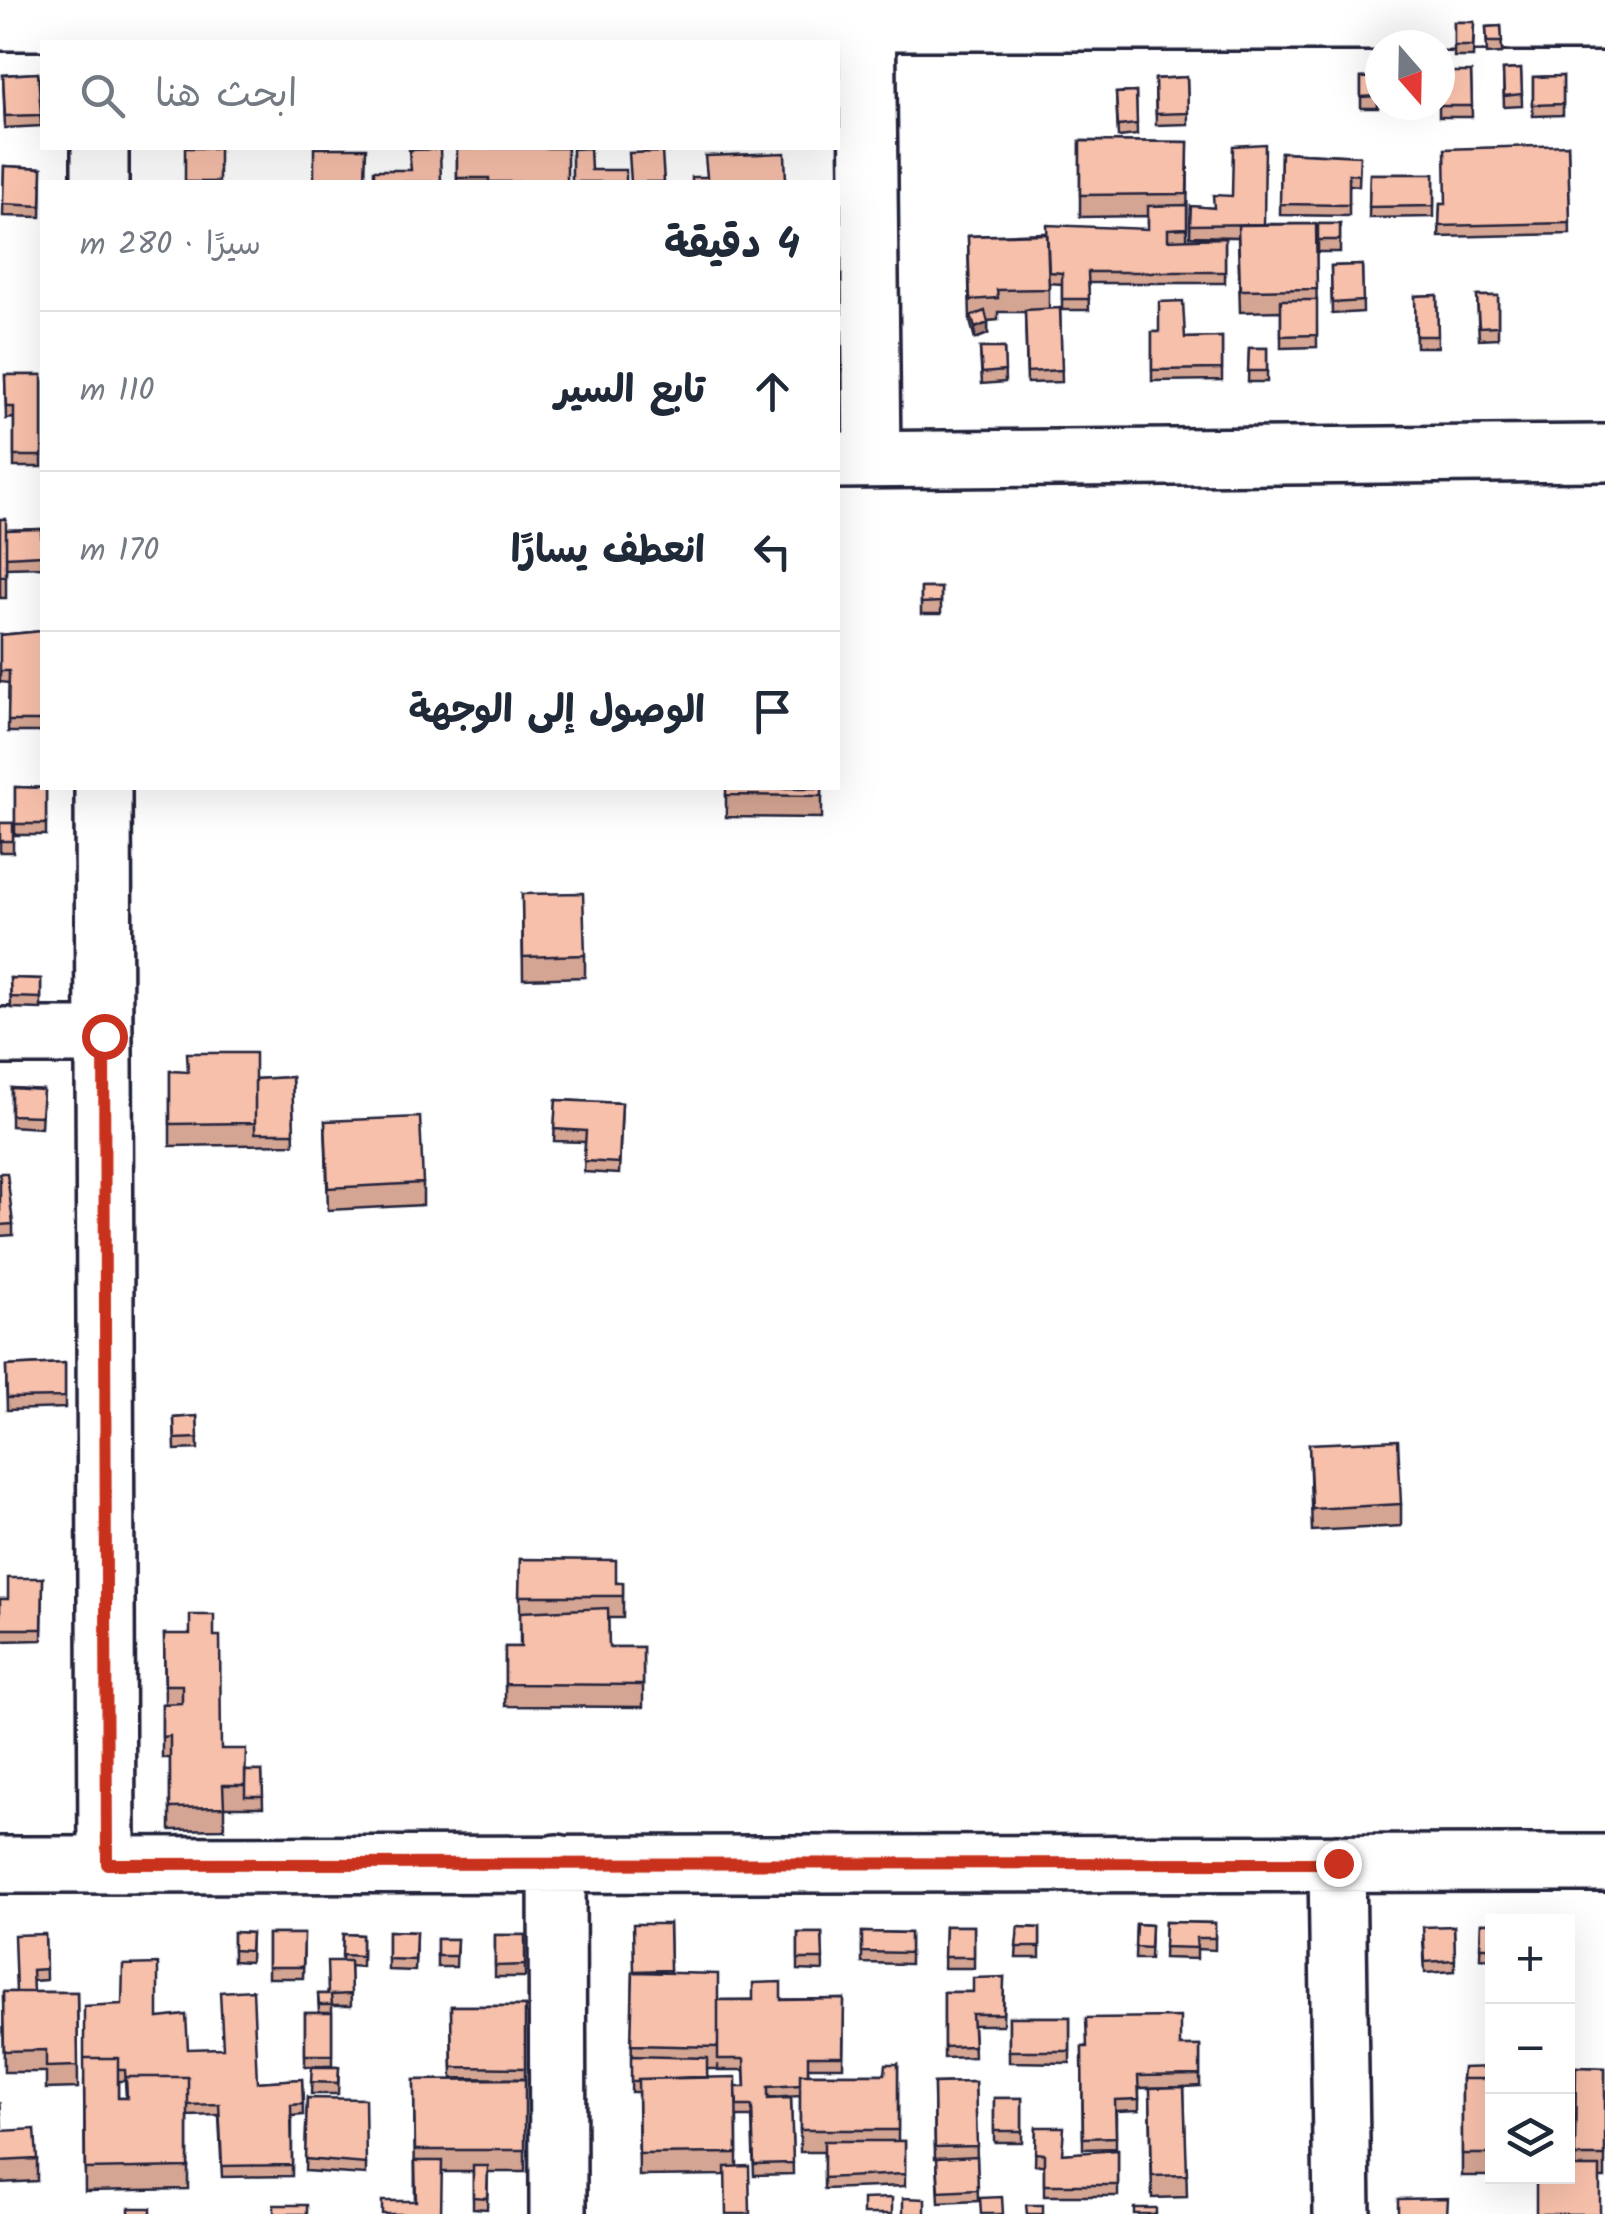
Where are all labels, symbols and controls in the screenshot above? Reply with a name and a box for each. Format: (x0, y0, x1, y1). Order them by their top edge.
north arrow (1365, 30, 1455, 120)
search box (40, 40, 840, 150)
text: ابحث هنا (155, 66, 297, 126)
icon: search (75, 68, 130, 123)
text: 4 دقيقة (664, 212, 800, 279)
text: سيرًا · 280 m (80, 220, 261, 271)
text: تابع السير (555, 362, 705, 422)
icon: ahead (745, 364, 800, 419)
text: 110 m (80, 366, 154, 417)
text: انعطف يسارًا (511, 522, 705, 582)
icon: left (745, 524, 800, 579)
text: 170 m (80, 526, 159, 577)
text: الوصول إلى الوجهة (409, 682, 705, 742)
icon: arrive (745, 684, 800, 739)
route start (82, 1014, 128, 1060)
route end (1316, 1841, 1362, 1887)
map controls (1485, 1914, 1575, 2184)
button: + (1485, 1914, 1575, 2004)
button: − (1485, 2004, 1575, 2094)
button: layers (1485, 2094, 1575, 2184)

